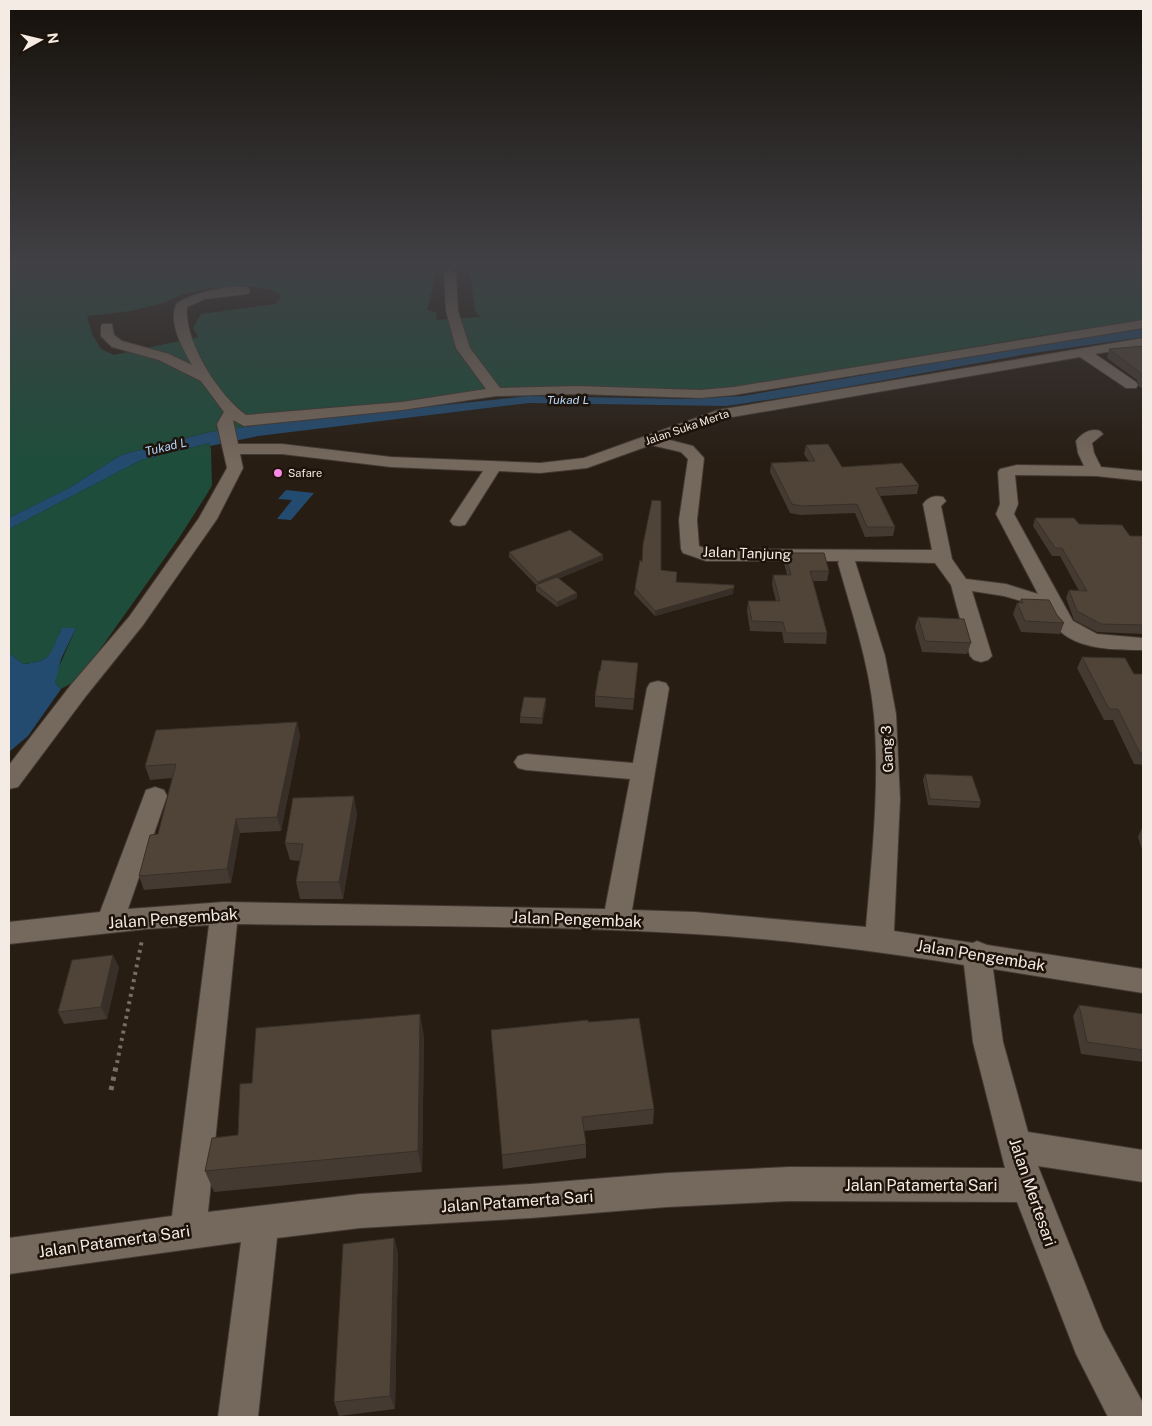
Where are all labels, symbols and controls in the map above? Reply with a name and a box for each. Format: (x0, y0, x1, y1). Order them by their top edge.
north arrow (15, 15, 65, 65)
text: N (44, 32, 62, 45)
water label: Tukad L (547, 393, 589, 407)
street label: Jalan Suka Merta (644, 407, 730, 447)
water label: Tukad L (144, 435, 188, 459)
marker: Safare (272, 467, 284, 479)
place label: Safare (288, 467, 322, 479)
street label: Jalan Tanjung (702, 543, 792, 563)
street label: Gang 3 (878, 725, 896, 773)
street label: Jalan Pengembak (108, 904, 239, 933)
street label: Jalan Pengembak (512, 908, 642, 931)
street label: Jalan Pengembak (915, 936, 1047, 975)
street label: Jalan Mertesari (1005, 1136, 1060, 1249)
street label: Jalan Patamerta Sari (845, 1176, 997, 1195)
street label: Jalan Patamerta Sari (440, 1187, 594, 1216)
street label: Jalan Patamerta Sari (37, 1221, 191, 1262)

